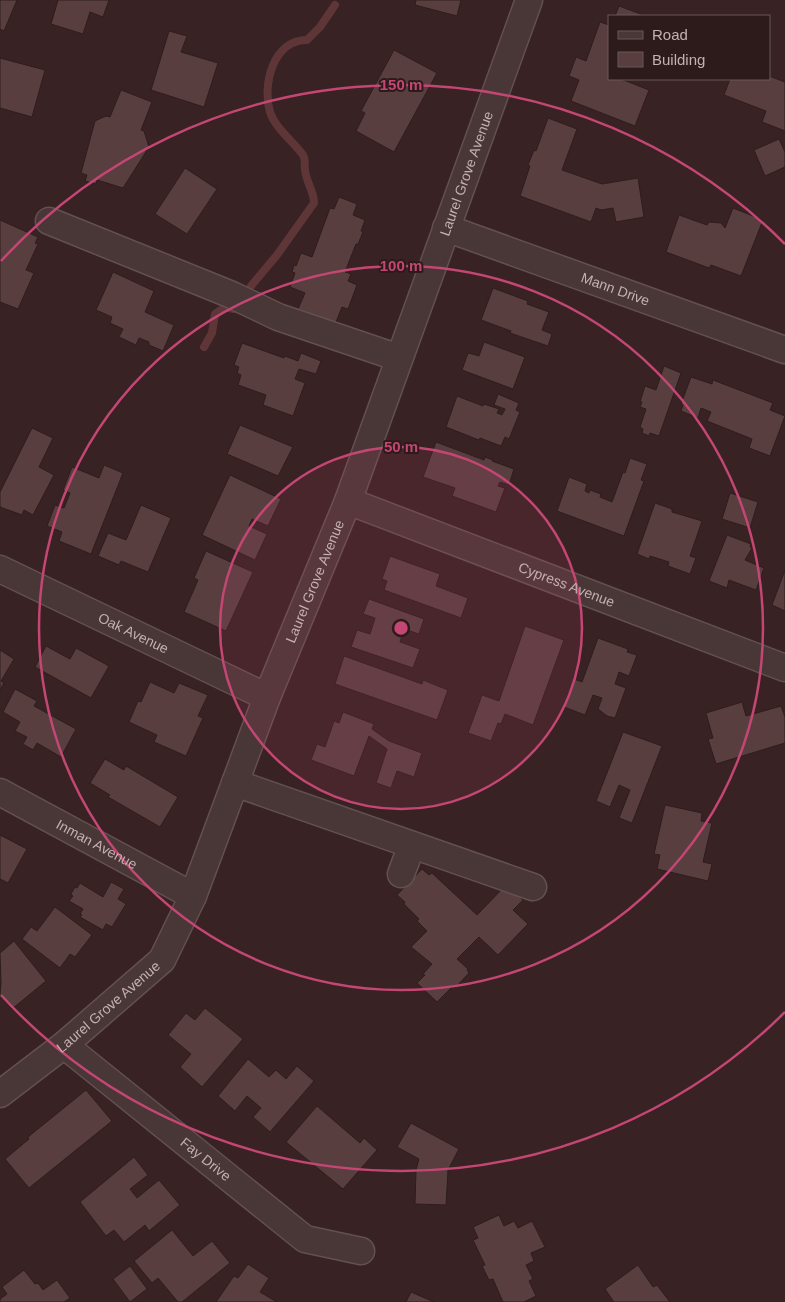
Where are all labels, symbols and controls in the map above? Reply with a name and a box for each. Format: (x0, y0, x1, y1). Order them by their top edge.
legend (608, 15, 770, 80)
text: Road (652, 26, 688, 43)
text: Building (652, 51, 705, 68)
text: 150 m (380, 76, 422, 93)
street label: Laurel Grove Avenue (436, 109, 496, 238)
text: 100 m (380, 257, 422, 274)
street label: Mann Drive (579, 269, 652, 309)
text: 50 m (384, 438, 418, 455)
street label: Laurel Grove Avenue (282, 517, 347, 645)
street label: Cypress Avenue (516, 559, 617, 610)
street label: Oak Avenue (96, 609, 171, 657)
centre of rings (392, 619, 410, 637)
street label: Inman Avenue (54, 816, 140, 873)
street label: Laurel Grove Avenue (53, 958, 163, 1056)
street label: Fay Drive (177, 1134, 234, 1184)

